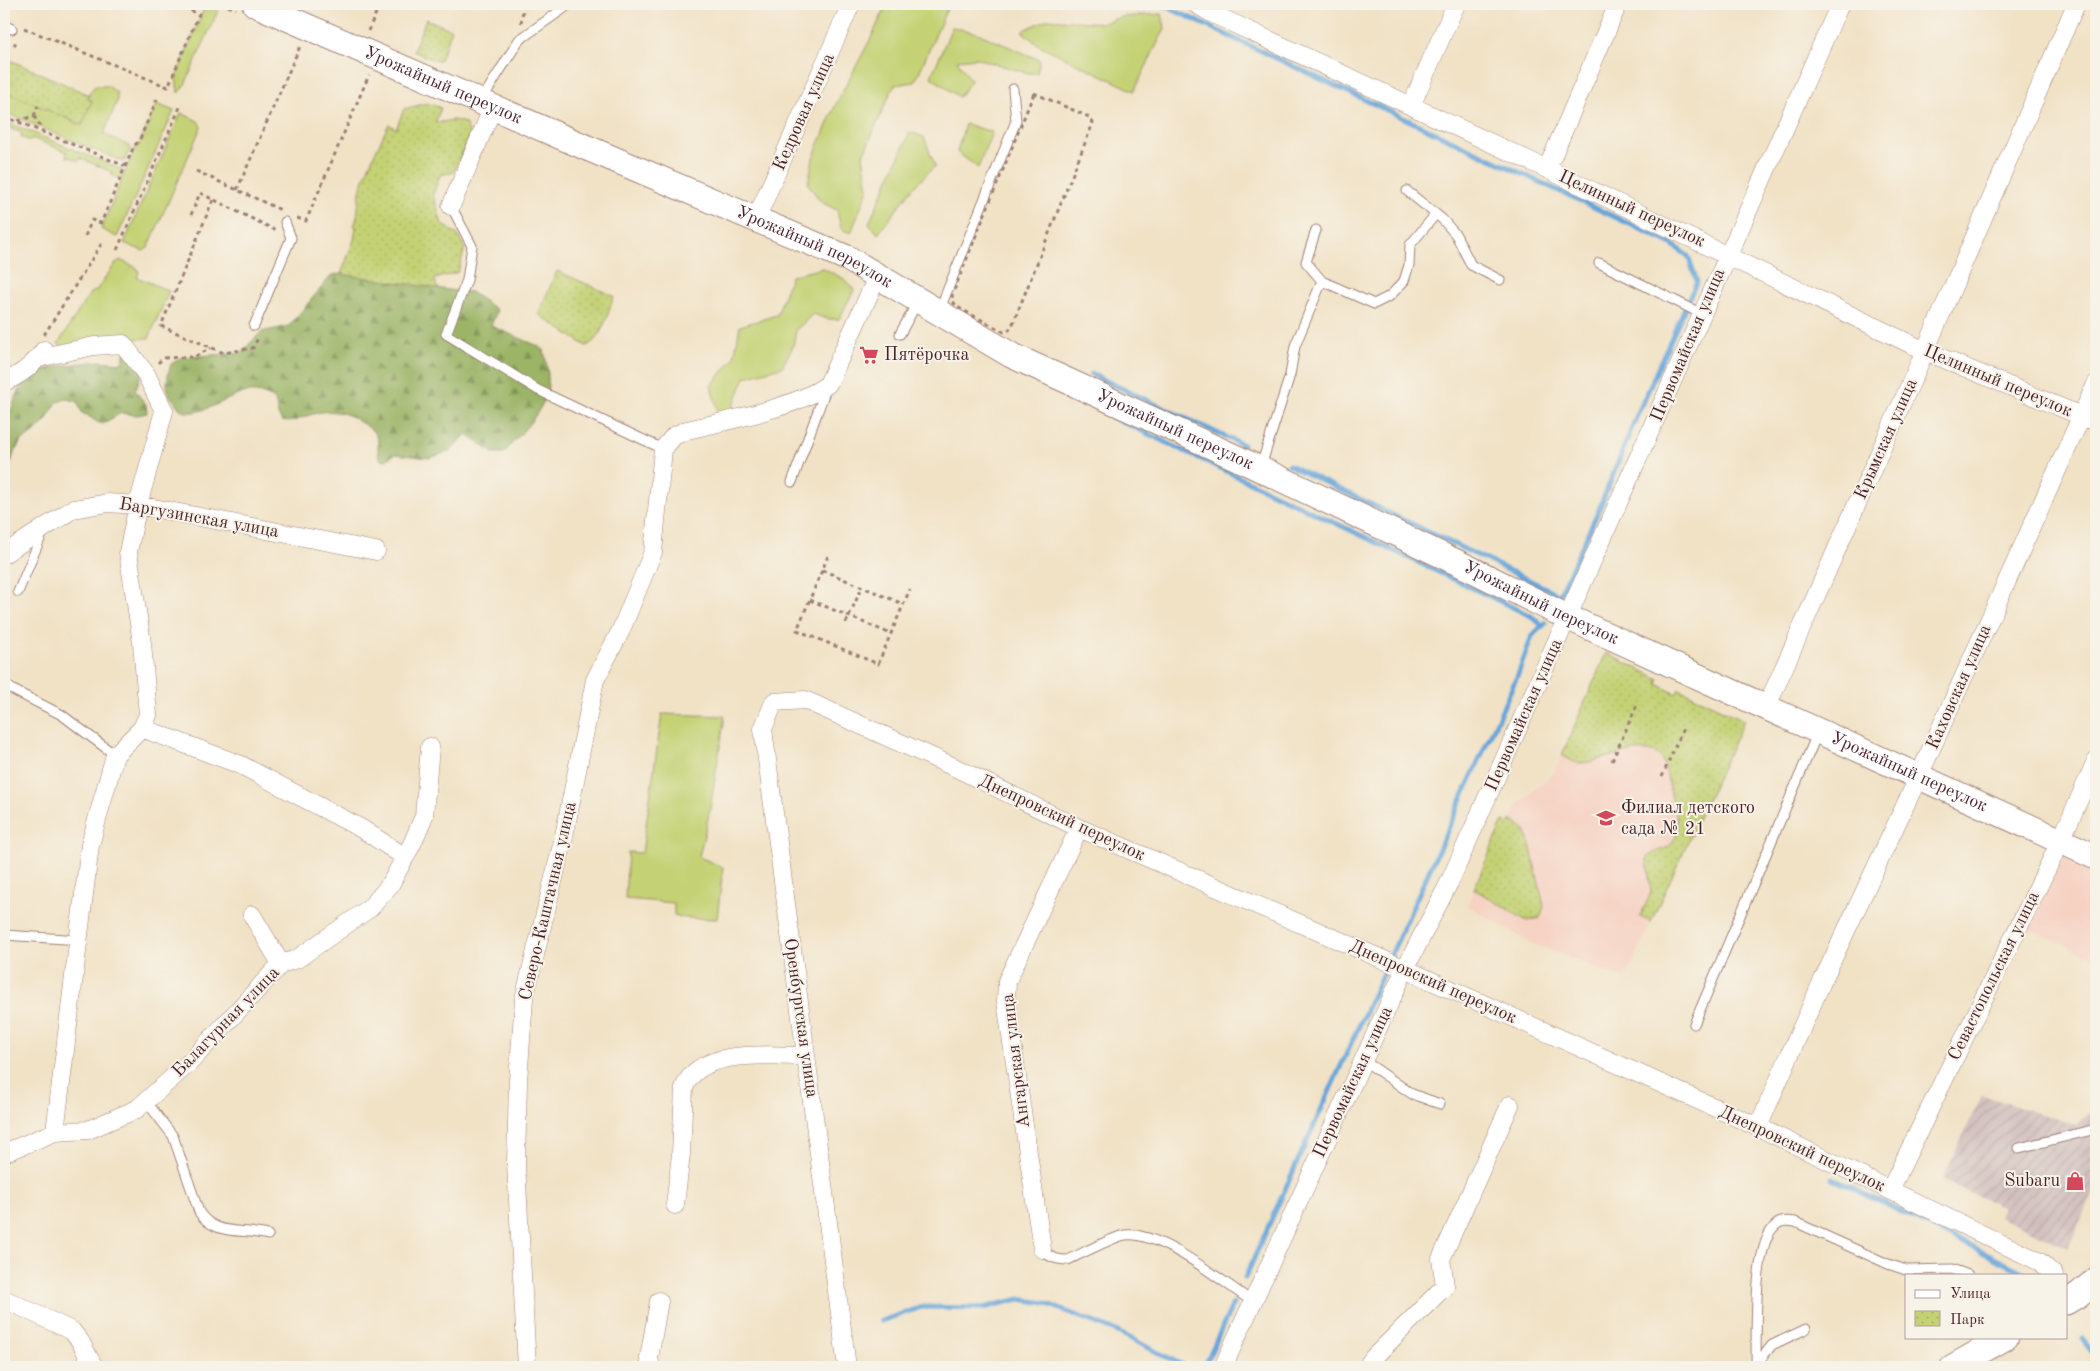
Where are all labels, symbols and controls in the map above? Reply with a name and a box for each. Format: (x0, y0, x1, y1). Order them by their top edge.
street label: Урожайный переулок (362, 43, 525, 128)
street label: Кедровая улица (770, 50, 838, 173)
street label: Целинный переулок (1556, 167, 1708, 251)
street label: Урожайный переулок (734, 203, 895, 292)
street label: Первомайская улица (1648, 266, 1728, 424)
street label: Целинный переулок (1921, 342, 2075, 420)
supermarket icon: Пятёрочка (858, 344, 880, 366)
place label: Пятёрочка (884, 346, 970, 364)
street label: Крымская улица (1851, 376, 1921, 502)
street label: Урожайный переулок (1094, 386, 1256, 473)
street label: Баргузинская улица (118, 495, 280, 541)
street label: Урожайный переулок (1461, 558, 1621, 648)
street label: Каховская улица (1923, 622, 1995, 752)
street label: Первомайская улица (1482, 636, 1566, 794)
street label: Урожайный переулок (1828, 729, 1990, 815)
street label: Днепровский переулок (976, 772, 1148, 864)
place label: Филиал детского сада № 21 (1621, 799, 1755, 838)
street label: Северо-Каштачная улица (516, 800, 580, 1002)
school or university icon: Филиал детского сада № 21 (1595, 807, 1617, 829)
street label: Севастопольская улица (1945, 889, 2043, 1063)
street label: Оренбургская улица (781, 937, 821, 1099)
street label: Днепровский переулок (1347, 937, 1519, 1027)
street label: Балагурная улица (169, 963, 283, 1081)
street label: Ангарская улица (999, 993, 1033, 1129)
street label: Первомайская улица (1310, 1004, 1396, 1160)
street label: Днепровский переулок (1716, 1103, 1888, 1195)
shop icon: Subaru (2064, 1170, 2086, 1192)
place label: Subaru (2004, 1172, 2060, 1190)
legend (1905, 1274, 2068, 1338)
text: Улица (1950, 1287, 1991, 1302)
text: Парк (1950, 1313, 1985, 1328)

